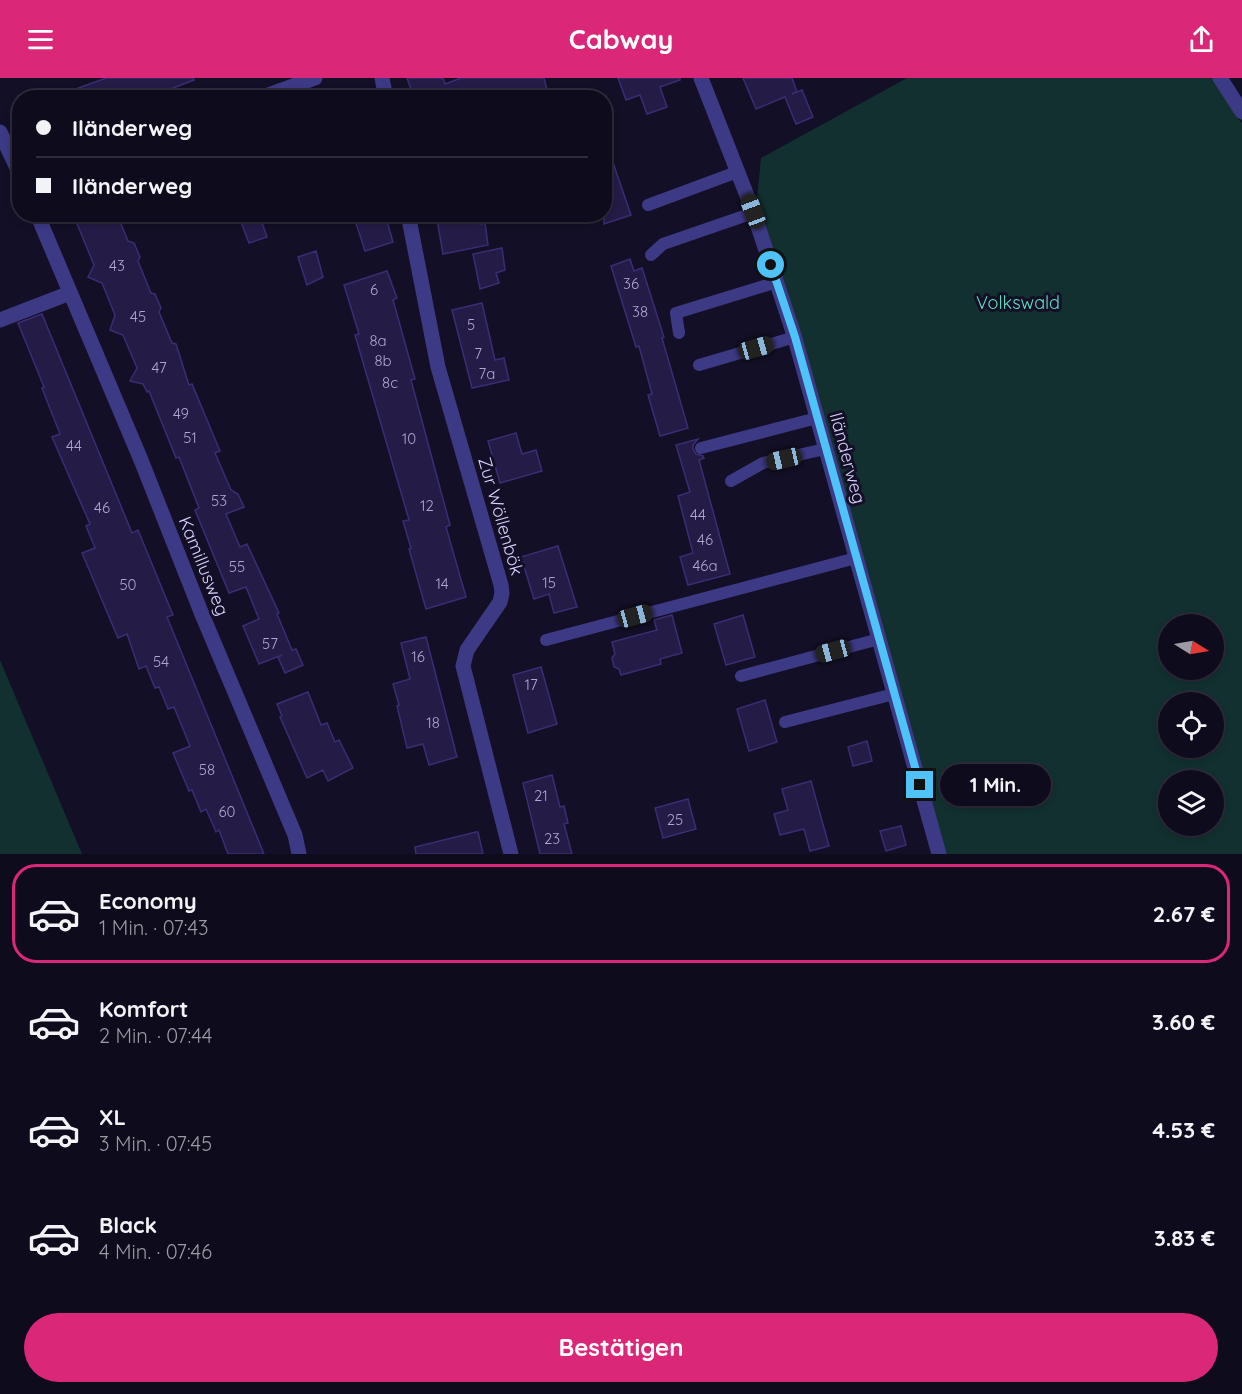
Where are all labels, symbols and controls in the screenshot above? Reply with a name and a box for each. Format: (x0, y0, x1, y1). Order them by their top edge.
text: Cabway (569, 22, 673, 56)
icon: menu (24, 23, 57, 56)
icon: share (1185, 23, 1218, 56)
text: Iländerweg (72, 114, 192, 142)
text: Iländerweg (72, 172, 192, 200)
car (738, 191, 768, 231)
route start (757, 251, 784, 278)
house number: 43 (109, 256, 125, 275)
house number: 36 (623, 274, 639, 293)
house number: 6 (370, 280, 378, 299)
park label: Volkswald (976, 291, 1060, 314)
house number: 38 (632, 302, 648, 321)
house number: 45 (130, 307, 146, 326)
house number: 5 (467, 315, 475, 334)
house number: 8a (369, 331, 387, 350)
car (736, 334, 776, 362)
house number: 7 (474, 344, 482, 363)
house number: 8b (374, 351, 392, 370)
house number: 47 (151, 358, 167, 377)
house number: 7a (479, 364, 495, 383)
house number: 8c (382, 373, 398, 392)
house number: 49 (173, 404, 189, 423)
street label: Iländerweg (825, 410, 871, 506)
house number: 51 (183, 428, 197, 447)
house number: 10 (402, 429, 416, 448)
house number: 44 (66, 436, 82, 455)
car (764, 446, 804, 472)
street label: Zur Wöllenbök (473, 454, 529, 578)
house number: 53 (211, 491, 227, 510)
house number: 12 (420, 496, 434, 515)
house number: 46 (94, 498, 110, 517)
house number: 44 (690, 505, 706, 524)
street label: Kamillusweg (174, 513, 234, 619)
house number: 46 (697, 530, 713, 549)
house number: 46a (692, 556, 718, 575)
house number: 55 (229, 557, 245, 576)
house number: 15 (542, 573, 556, 592)
house number: 14 (435, 574, 449, 593)
house number: 50 (119, 575, 137, 594)
car (615, 603, 655, 629)
north arrow (1158, 614, 1224, 680)
map controls (1158, 614, 1224, 836)
house number: 57 (262, 634, 278, 653)
car (813, 638, 853, 664)
house number: 16 (411, 647, 425, 666)
house number: 54 (153, 652, 169, 671)
house number: 17 (524, 675, 538, 694)
button: locate (1158, 692, 1224, 758)
house number: 18 (426, 713, 440, 732)
house number: 58 (199, 760, 215, 779)
callout: 1 Min. (941, 764, 1052, 806)
button: layers (1158, 770, 1224, 836)
route end (906, 771, 933, 798)
text: 1 Min. (970, 772, 1021, 797)
house number: 21 (534, 786, 548, 805)
house number: 60 (219, 802, 236, 821)
house number: 25 (667, 810, 683, 829)
house number: 23 (544, 829, 560, 848)
icon: car (27, 887, 81, 941)
text: Economy (99, 887, 197, 915)
text: 2.67 € (1153, 900, 1215, 928)
text: 1 Min. · 07:43 (99, 915, 209, 940)
icon: car (27, 995, 81, 1049)
text: Komfort (99, 995, 188, 1023)
text: 3.60 € (1152, 1008, 1215, 1036)
text: 2 Min. · 07:44 (99, 1023, 212, 1048)
icon: car (27, 1103, 81, 1157)
text: XL (99, 1103, 126, 1131)
text: 4.53 € (1152, 1116, 1215, 1144)
text: 3 Min. · 07:45 (99, 1131, 212, 1156)
icon: car (27, 1211, 81, 1265)
text: Black (99, 1211, 157, 1239)
text: 3.83 € (1154, 1224, 1215, 1252)
text: 4 Min. · 07:46 (99, 1239, 212, 1264)
button: Bestätigen (24, 1313, 1218, 1382)

